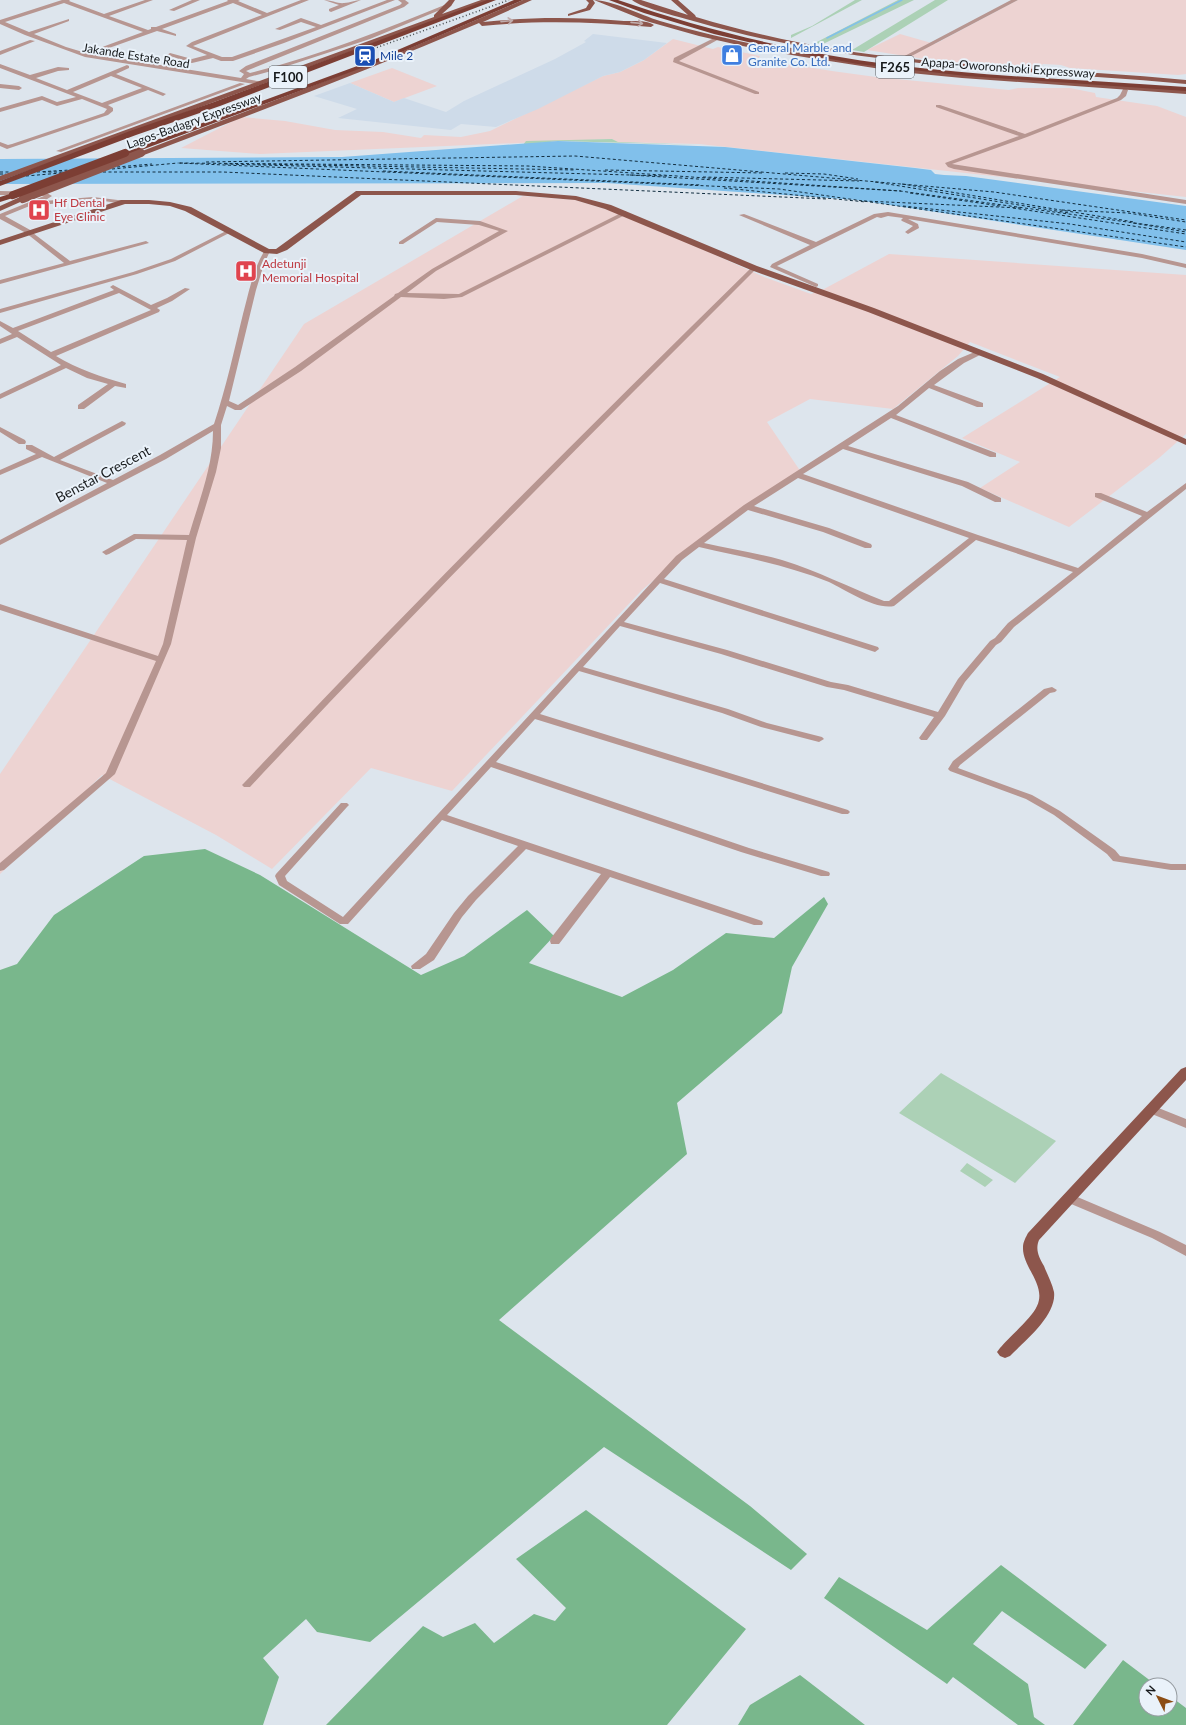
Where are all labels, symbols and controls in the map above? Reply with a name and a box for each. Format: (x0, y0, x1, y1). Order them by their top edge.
one-way arrow (500, 18, 513, 25)
one-way arrow (630, 20, 643, 27)
street label: Jakande Estate Road (81, 40, 191, 71)
place label: General Marble and Granite Co. Ltd. (748, 40, 852, 69)
shop icon: General Marble and Granite Co. Ltd. (719, 42, 745, 68)
station icon: Mile 2 (352, 43, 378, 69)
place label: Mile 2 (380, 48, 413, 63)
street label: Apapa-Oworonshoki Expressway (921, 54, 1096, 81)
road number: F265 (876, 56, 914, 78)
road number: F100 (269, 66, 307, 88)
street label: Lagos-Badagry Expressway (124, 89, 264, 152)
place label: Hf Dental Eye Clinic (54, 195, 105, 224)
hospital icon: Hf Dental Eye Clinic (26, 197, 52, 223)
place label: Adetunji Memorial Hospital (262, 256, 359, 285)
hospital icon: Adetunji Memorial Hospital (233, 258, 259, 284)
street label: Benstar Crescent (52, 441, 153, 506)
north arrow (1138, 1677, 1178, 1717)
text: N (1143, 1682, 1158, 1697)

